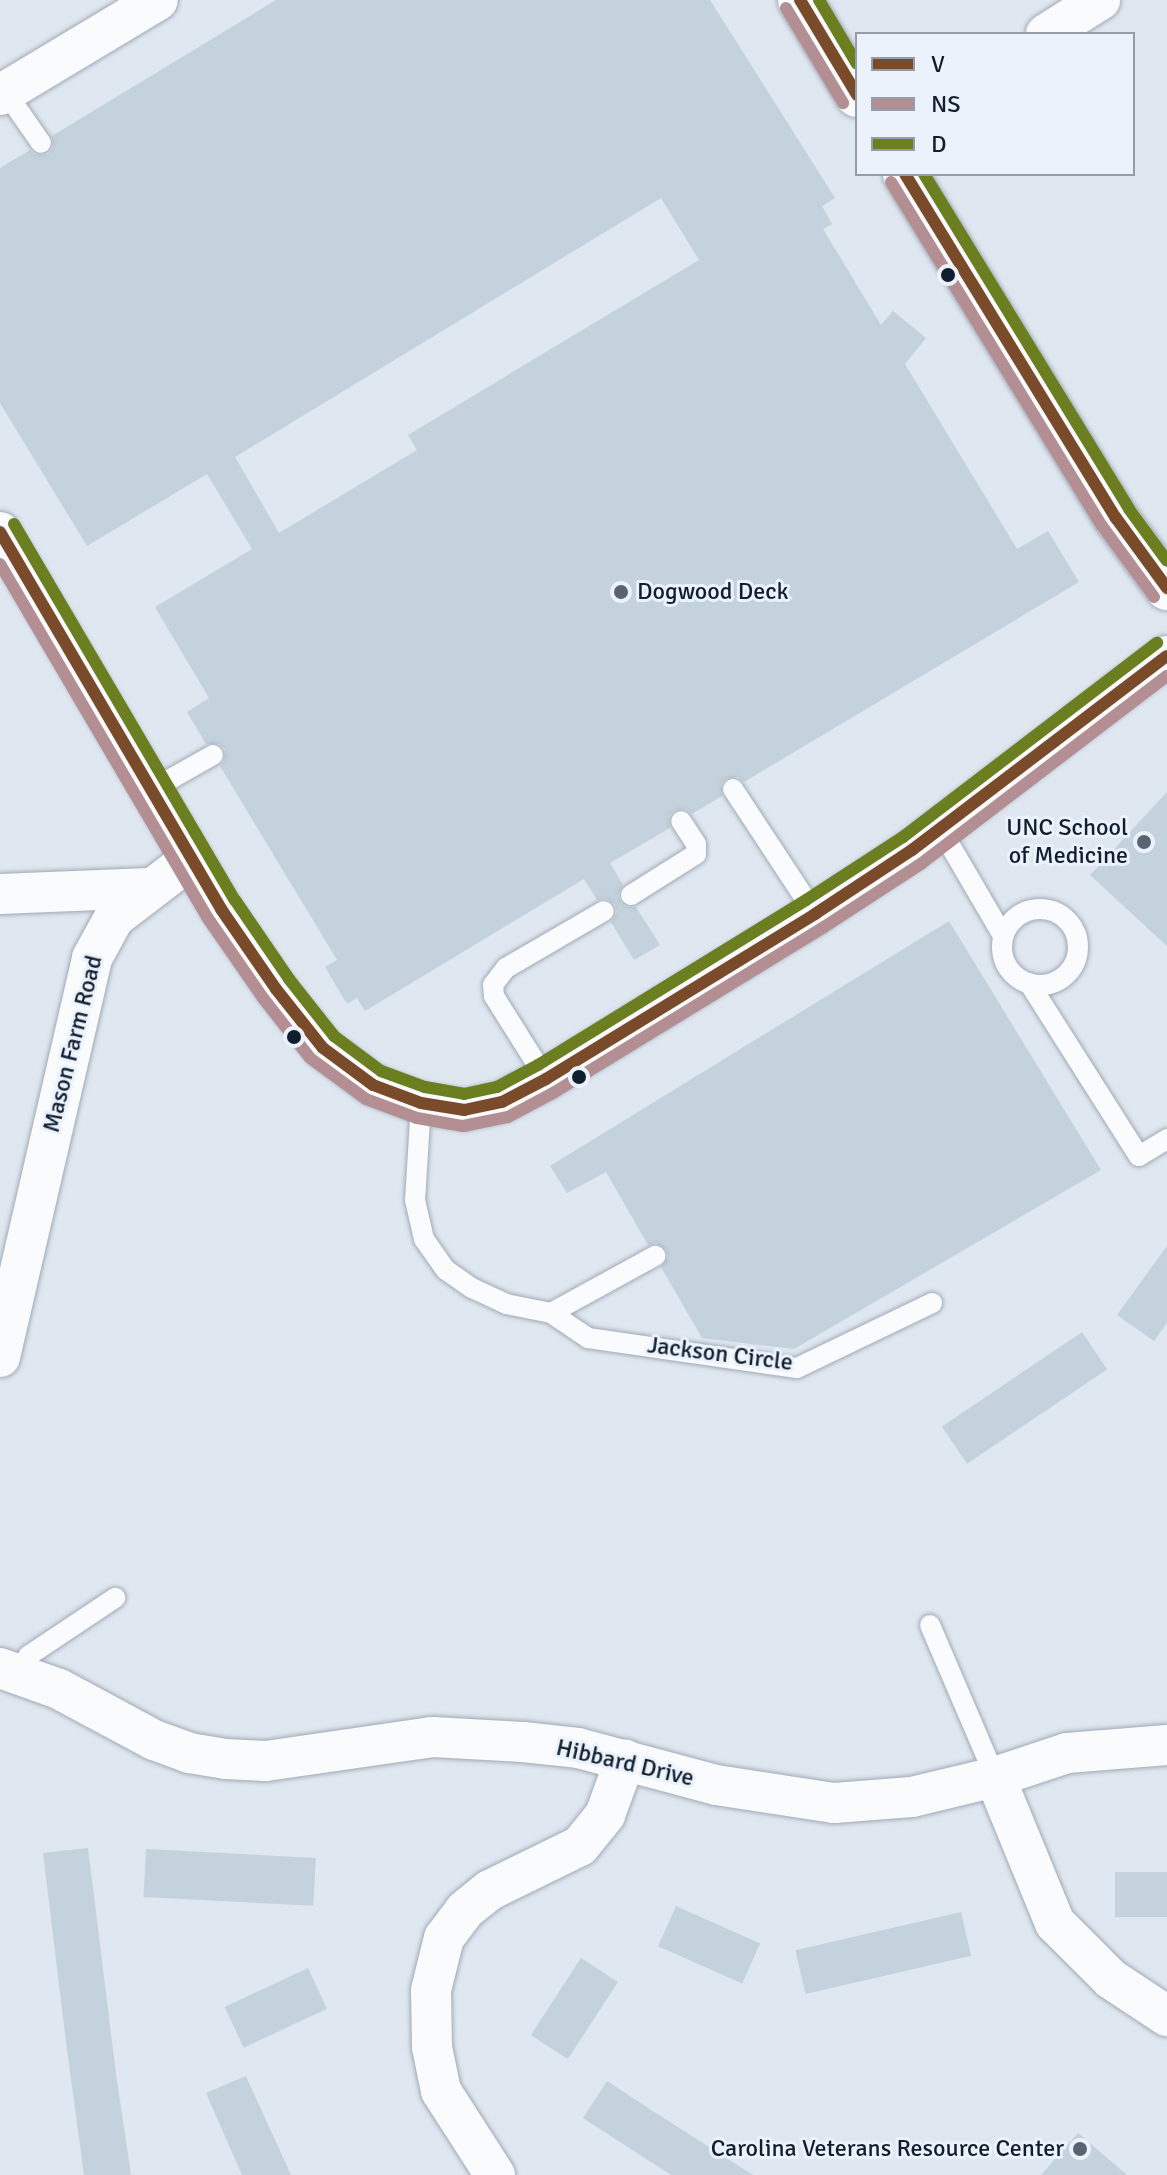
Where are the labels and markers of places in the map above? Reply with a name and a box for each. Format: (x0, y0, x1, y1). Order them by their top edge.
unlabelled marker (940, 267, 956, 283)
place label: Dogwood Deck (637, 578, 789, 606)
marker: Dogwood Deck (612, 583, 630, 601)
place label: UNC School of Medicine (1006, 814, 1128, 870)
marker: UNC School of Medicine (1135, 833, 1153, 851)
unlabelled marker (286, 1029, 302, 1045)
unlabelled marker (571, 1069, 587, 1085)
place label: Carolina Veterans Resource Center (711, 2135, 1064, 2163)
marker: Carolina Veterans Resource Center (1071, 2140, 1089, 2158)

